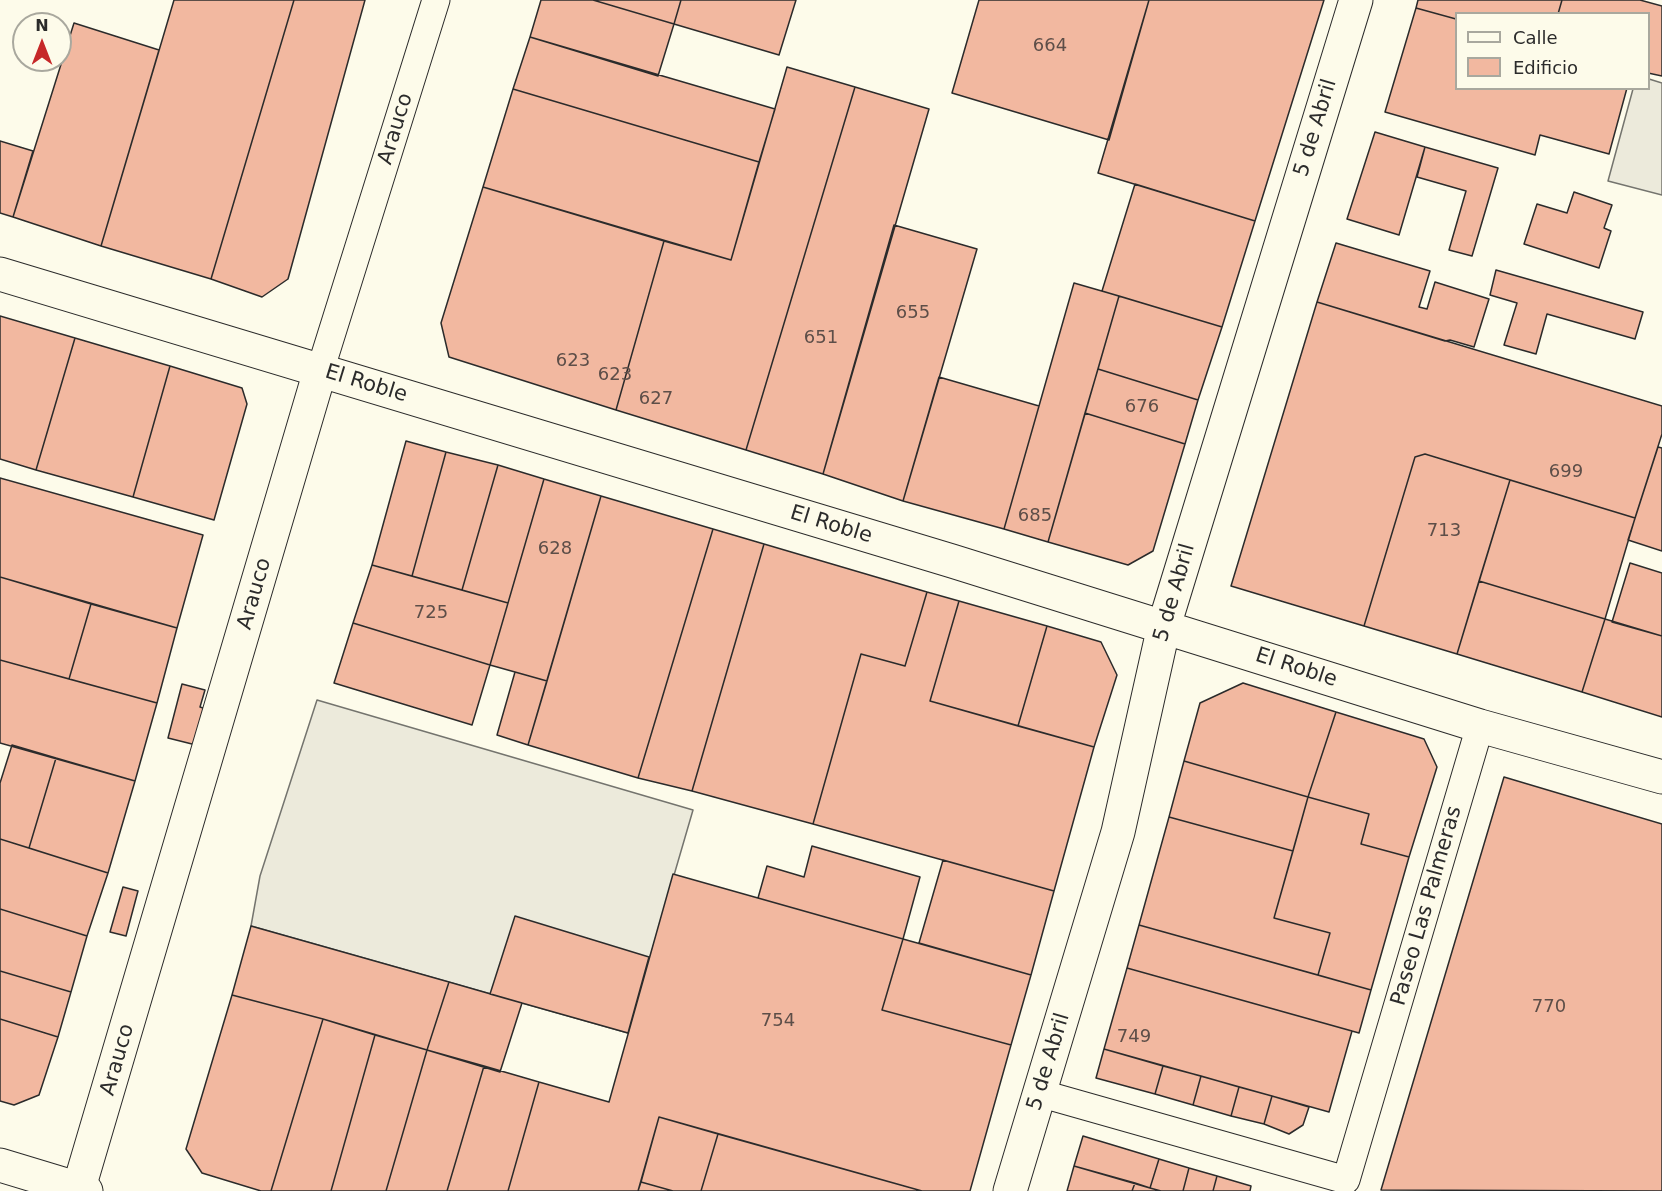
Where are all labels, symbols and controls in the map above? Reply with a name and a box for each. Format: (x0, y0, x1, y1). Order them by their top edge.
north arrow (12, 12, 72, 72)
legend (1455, 12, 1650, 90)
text: N (35, 16, 49, 35)
text: Calle (1513, 27, 1558, 48)
house number: 664 (1033, 35, 1067, 57)
text: Edificio (1513, 57, 1578, 78)
street label: 5 de Abril (1289, 76, 1343, 180)
street label: Arauco (373, 90, 419, 168)
house number: 655 (896, 302, 930, 324)
house number: 651 (804, 327, 838, 349)
house number: 623 (556, 350, 590, 372)
street label: El Roble (322, 360, 410, 408)
house number: 623 (598, 364, 632, 386)
house number: 627 (639, 388, 673, 410)
house number: 676 (1125, 396, 1159, 418)
house number: 699 (1549, 461, 1583, 483)
street label: El Roble (787, 501, 875, 549)
house number: 685 (1018, 505, 1052, 527)
house number: 713 (1427, 520, 1461, 542)
house number: 628 (538, 538, 572, 560)
street label: 5 de Abril (1149, 541, 1201, 645)
street label: Arauco (233, 555, 277, 633)
house number: 725 (414, 602, 448, 624)
street label: El Roble (1252, 643, 1340, 693)
street label: Paseo Las Palmeras (1386, 803, 1468, 1009)
house number: 770 (1532, 996, 1566, 1018)
house number: 754 (761, 1010, 795, 1032)
street label: 5 de Abril (1022, 1010, 1076, 1114)
street label: Arauco (96, 1021, 140, 1099)
house number: 749 (1117, 1026, 1151, 1048)

